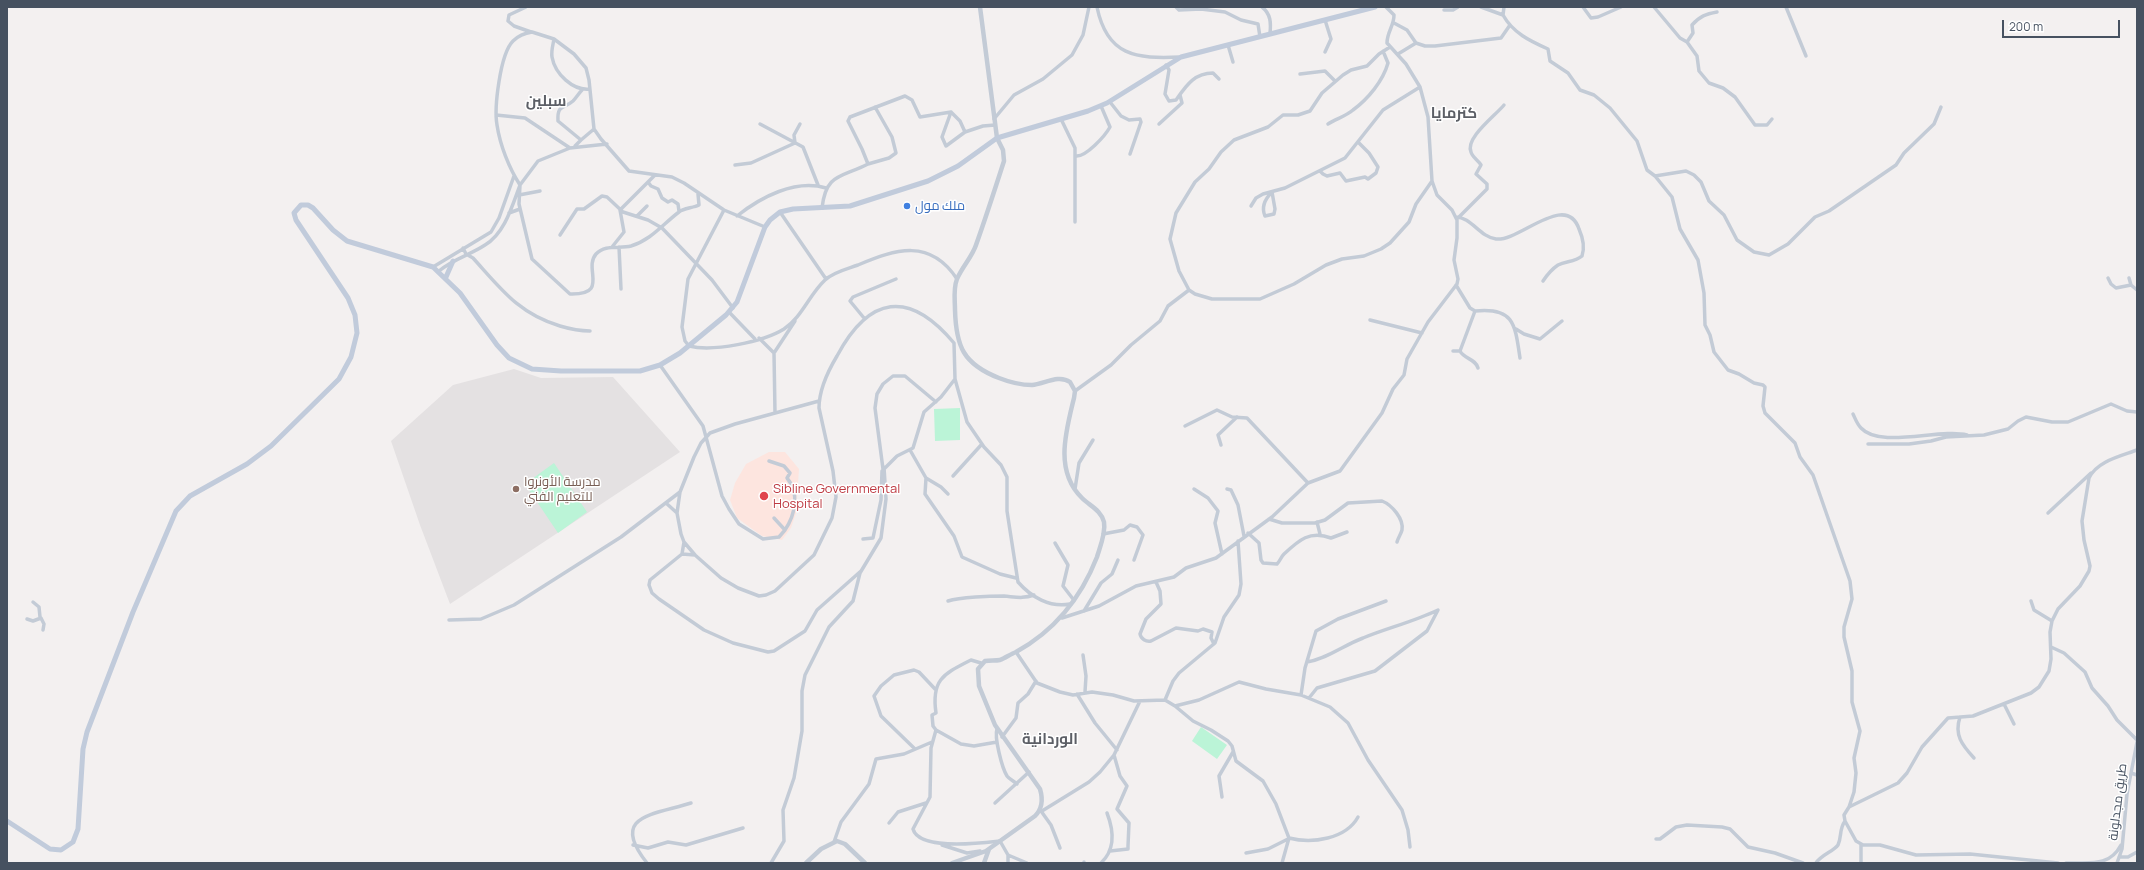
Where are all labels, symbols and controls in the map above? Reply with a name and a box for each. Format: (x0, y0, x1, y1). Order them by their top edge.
scale bar (2004, 12, 2122, 38)
text: 200 m (2009, 18, 2043, 35)
district label: سبلين (526, 93, 566, 111)
district label: كترمايا (1431, 105, 1477, 123)
place label: ملك مول (915, 198, 965, 214)
marker: ملك مول (902, 201, 912, 211)
place label: مدرسة الأونروا للتعليم الفني (524, 474, 600, 505)
place label: Sibline Governmental Hospital (773, 481, 900, 512)
marker: مدرسة الأونروا للتعليم الفني (511, 484, 521, 494)
marker: Sibline Governmental Hospital (758, 490, 770, 502)
district label: الوردانية (1022, 731, 1078, 749)
street label: طريق مجدلونة (2106, 763, 2130, 841)

